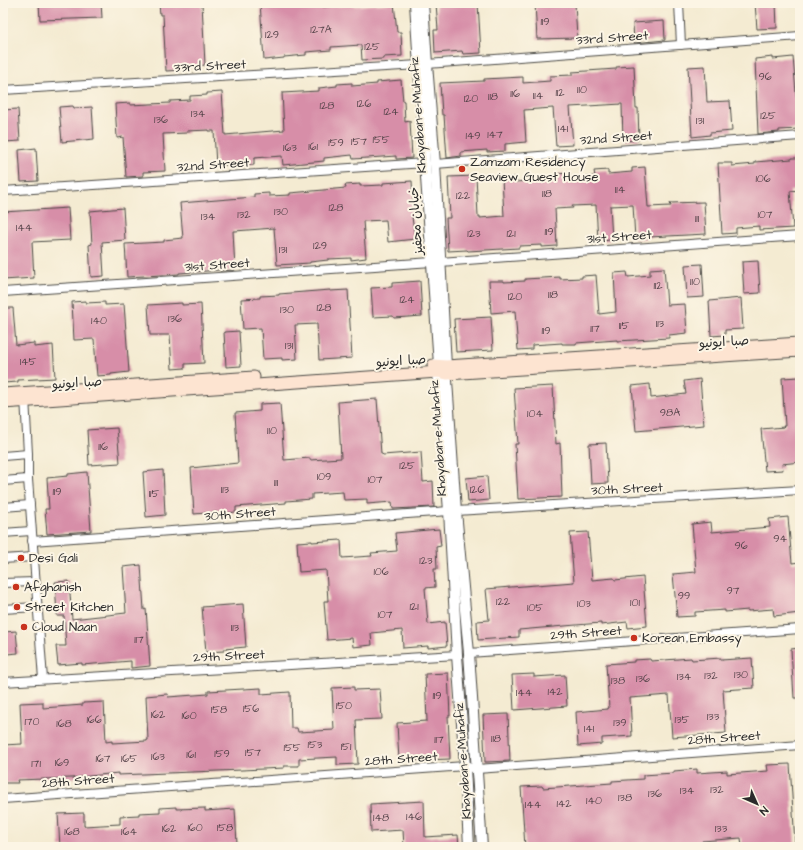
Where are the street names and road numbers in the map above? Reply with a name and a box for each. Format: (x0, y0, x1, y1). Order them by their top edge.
street label: 33rd Street (575, 26, 649, 50)
street label: 33rd Street (173, 55, 247, 77)
street label: Khayaban-e-Muhafiz (405, 56, 432, 174)
street label: 32nd Street (579, 126, 654, 150)
street label: 32nd Street (176, 153, 251, 177)
street label: خیابان محفیز (405, 186, 427, 257)
street label: 31st Street (586, 226, 653, 248)
street label: 31st Street (184, 254, 251, 276)
street label: صبا ایونیو (697, 331, 750, 353)
street label: صبا ایونیو (374, 350, 427, 372)
street label: صبا ایونیو (50, 372, 103, 394)
street label: Khayaban-e-Muhafiz (425, 379, 452, 497)
street label: 30th Street (591, 478, 664, 500)
street label: 30th Street (204, 502, 277, 525)
street label: 29th Street (550, 621, 623, 644)
street label: 29th Street (193, 645, 266, 667)
street label: Khayaban-e-Muhafiz (450, 702, 477, 820)
street label: 28th Street (687, 726, 762, 750)
street label: 28th Street (364, 747, 439, 771)
street label: 28th Street (41, 769, 116, 793)

